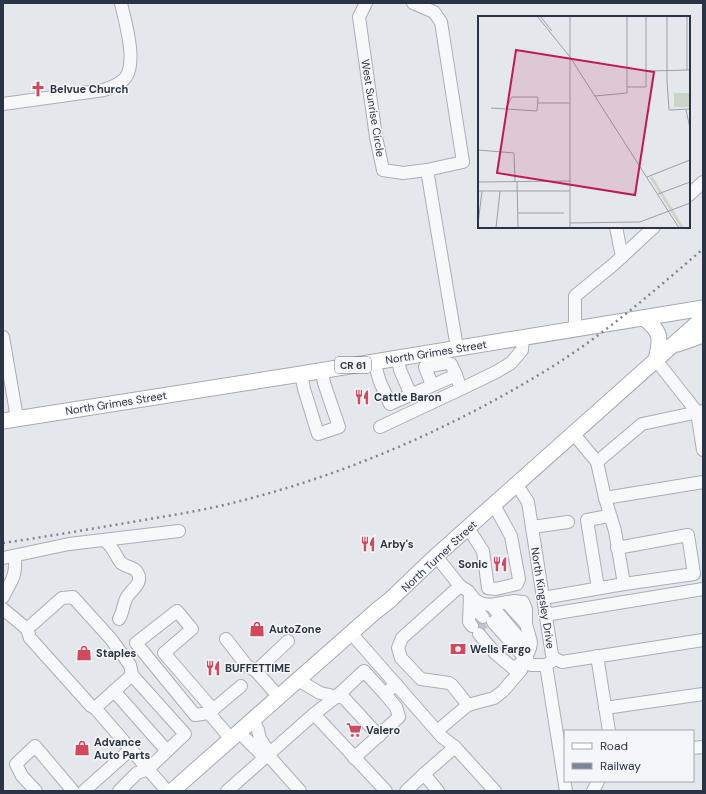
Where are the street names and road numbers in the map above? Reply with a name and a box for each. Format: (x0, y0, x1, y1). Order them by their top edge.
street label: West Sunrise Circle (358, 58, 388, 158)
street label: North Grimes Street (384, 337, 488, 367)
road number: CR 61 (335, 357, 371, 373)
street label: North Grimes Street (64, 388, 168, 418)
street label: North Turner Street (398, 517, 480, 595)
street label: North Kingsley Drive (528, 546, 558, 650)

